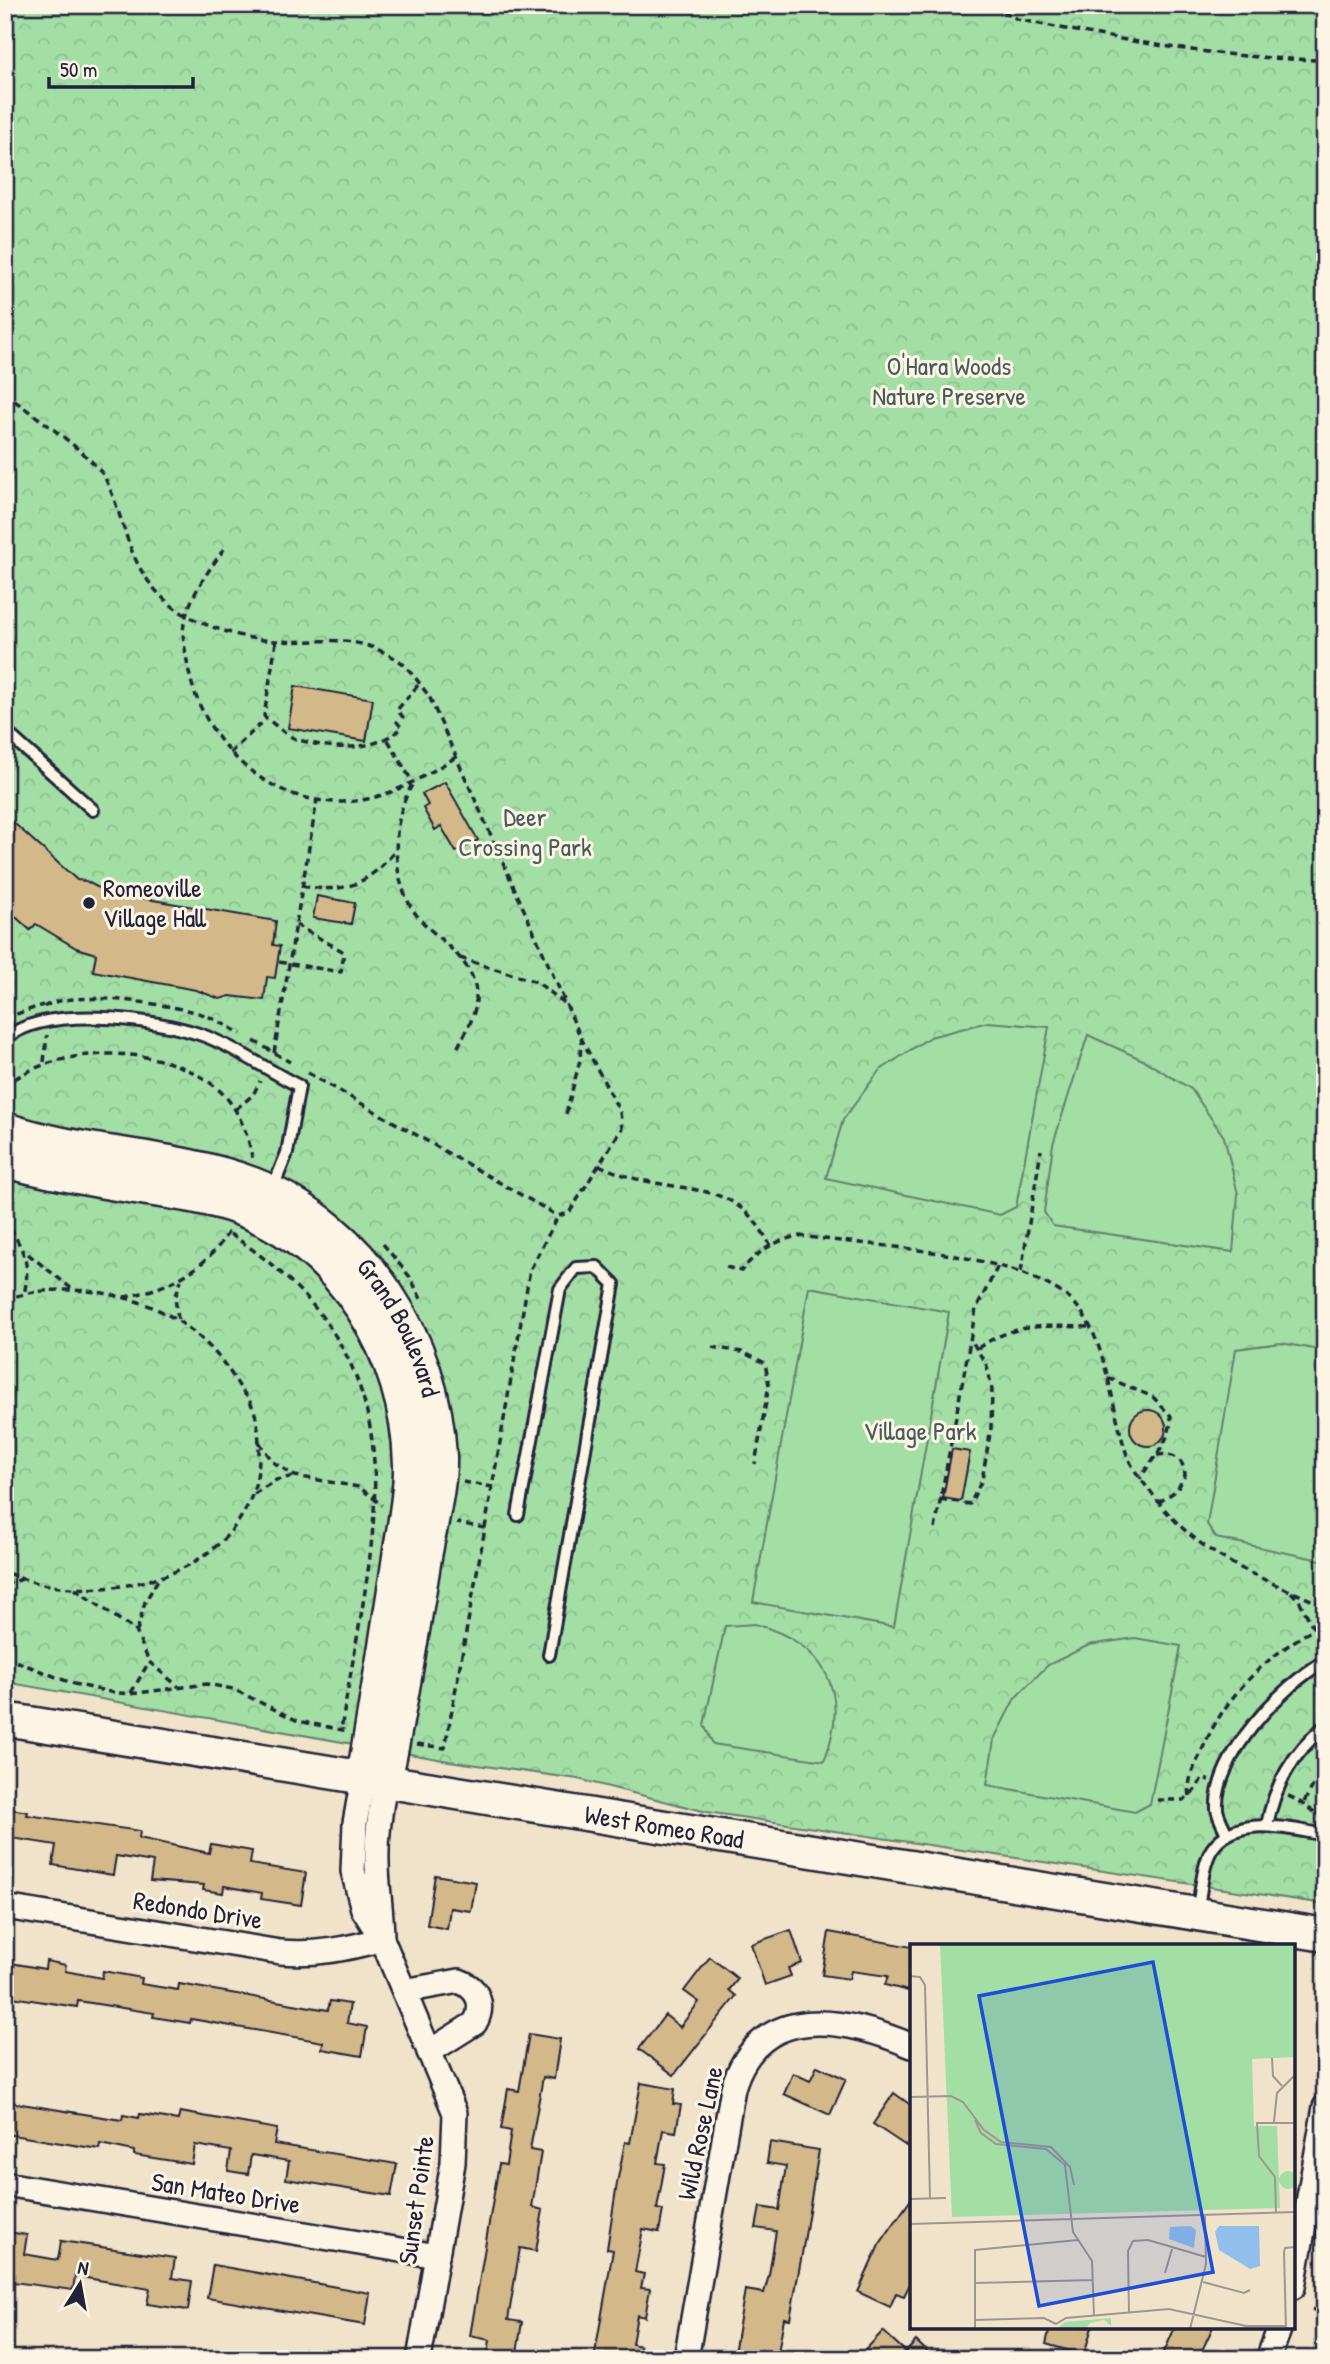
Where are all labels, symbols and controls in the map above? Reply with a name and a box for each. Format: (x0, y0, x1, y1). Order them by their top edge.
scale bar (49, 46, 192, 90)
text: 50 m (60, 55, 97, 84)
park label: O'Hara Woods Nature Preserve (872, 348, 1026, 413)
park label: Deer Crossing Park (458, 799, 592, 864)
place label: Romeoville Village Hall (103, 870, 207, 935)
marker: Romeoville Village Hall (81, 895, 97, 911)
street label: Grand Boulevard (349, 1250, 449, 1400)
park label: Village Park (863, 1413, 977, 1448)
street label: West Romeo Road (582, 1796, 746, 1857)
street label: Redondo Drive (131, 1882, 265, 1937)
inset map (910, 1944, 1295, 2329)
street label: Wild Rose Lane (668, 2063, 731, 2203)
street label: Sunset Pointe (389, 2134, 442, 2266)
street label: San Mateo Drive (149, 2163, 303, 2222)
north arrow (46, 2248, 116, 2318)
text: N (76, 2254, 91, 2281)

